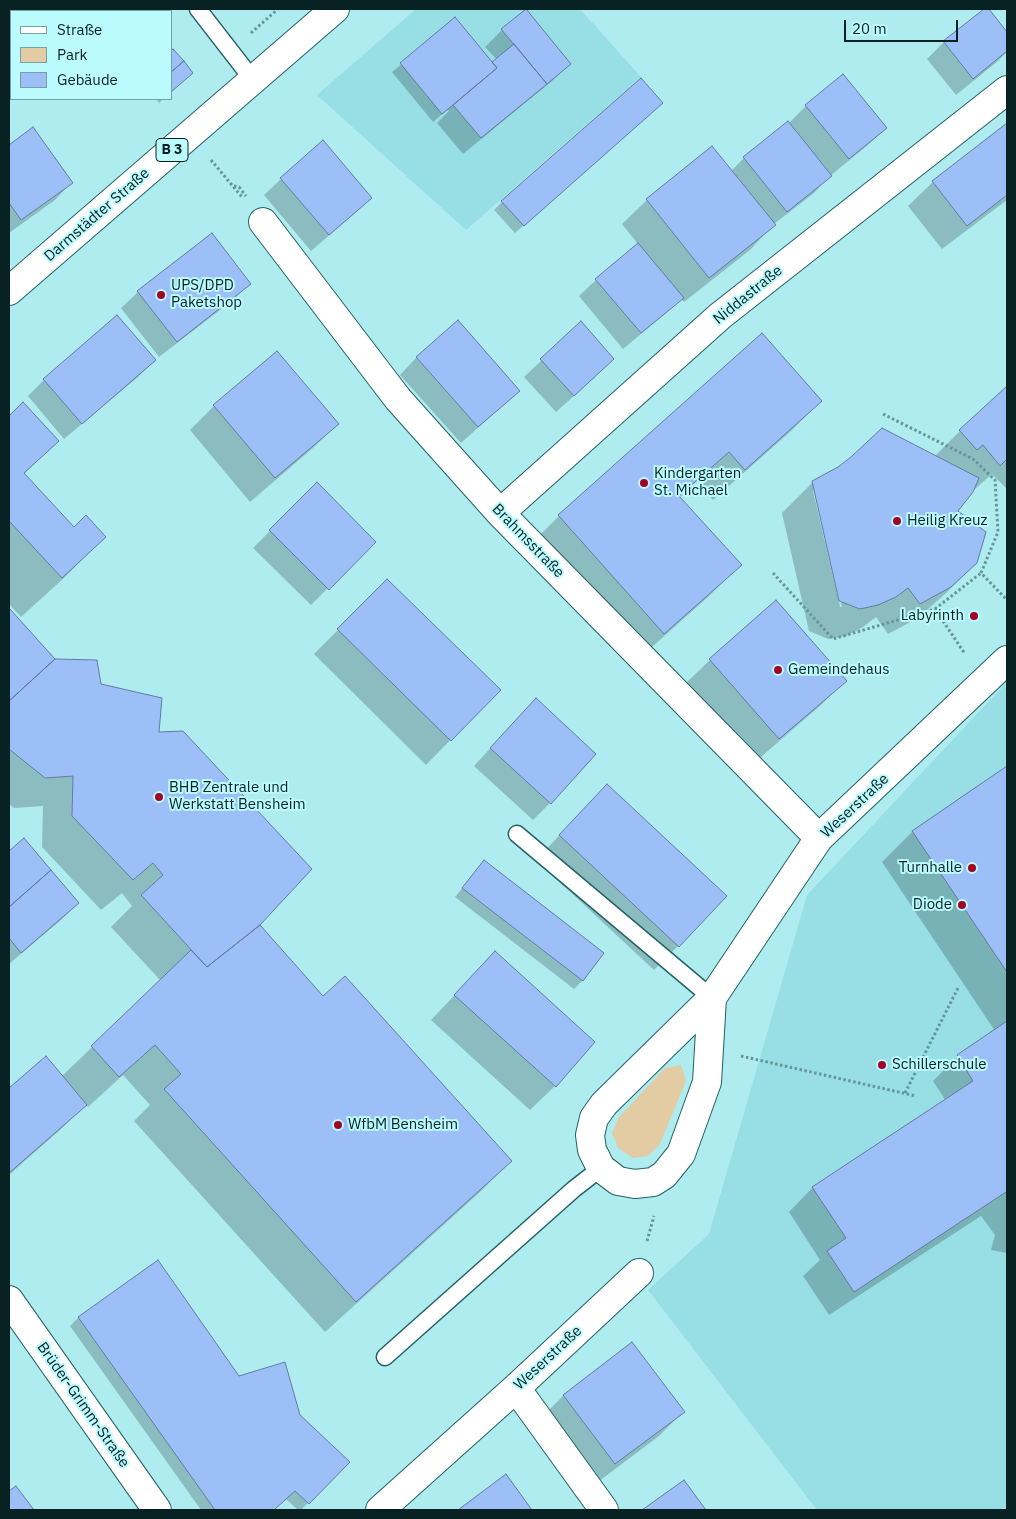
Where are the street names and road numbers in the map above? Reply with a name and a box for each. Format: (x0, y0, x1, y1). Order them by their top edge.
road number: B 3 (156, 138, 188, 162)
street label: Darmstädter Straße (41, 164, 153, 266)
street label: Niddastraße (710, 262, 786, 328)
street label: Brahmsstraße (488, 500, 568, 582)
street label: Weserstraße (817, 770, 893, 842)
street label: Weserstraße (510, 1322, 586, 1394)
street label: Brüder-Grimm-Straße (33, 1339, 133, 1471)

